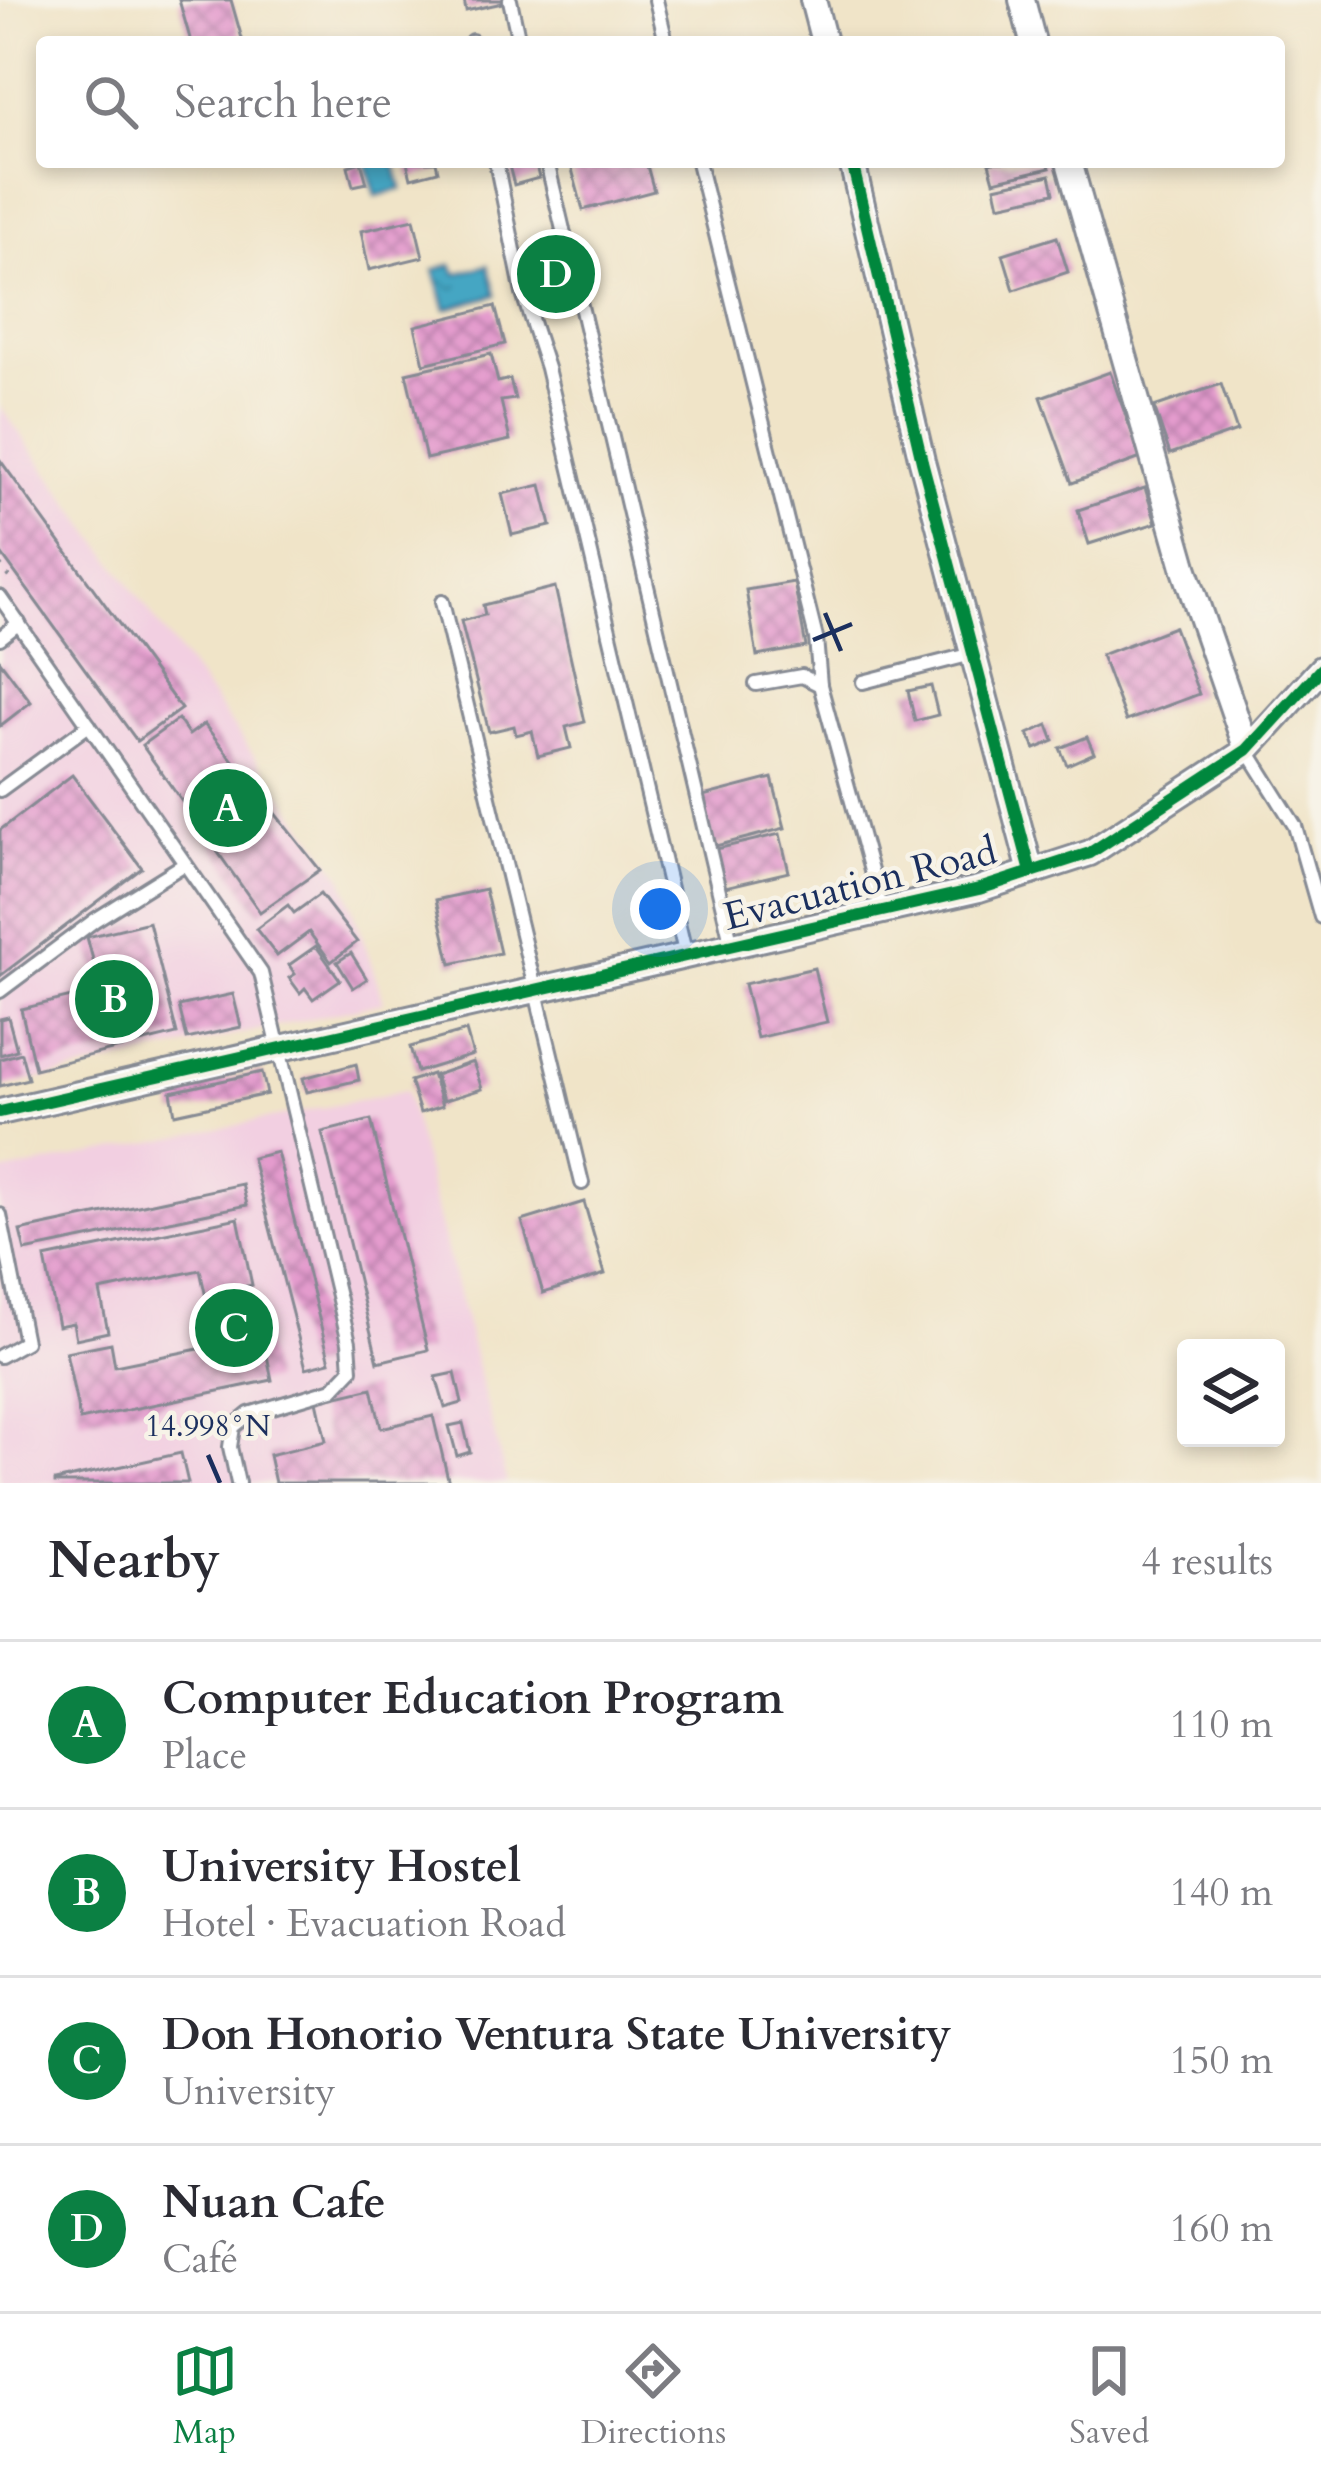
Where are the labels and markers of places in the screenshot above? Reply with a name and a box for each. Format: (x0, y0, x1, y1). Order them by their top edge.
pin: D (517, 229, 595, 319)
pin: A (189, 763, 267, 853)
pin: B (75, 954, 153, 1044)
pin: C (195, 1283, 273, 1373)

